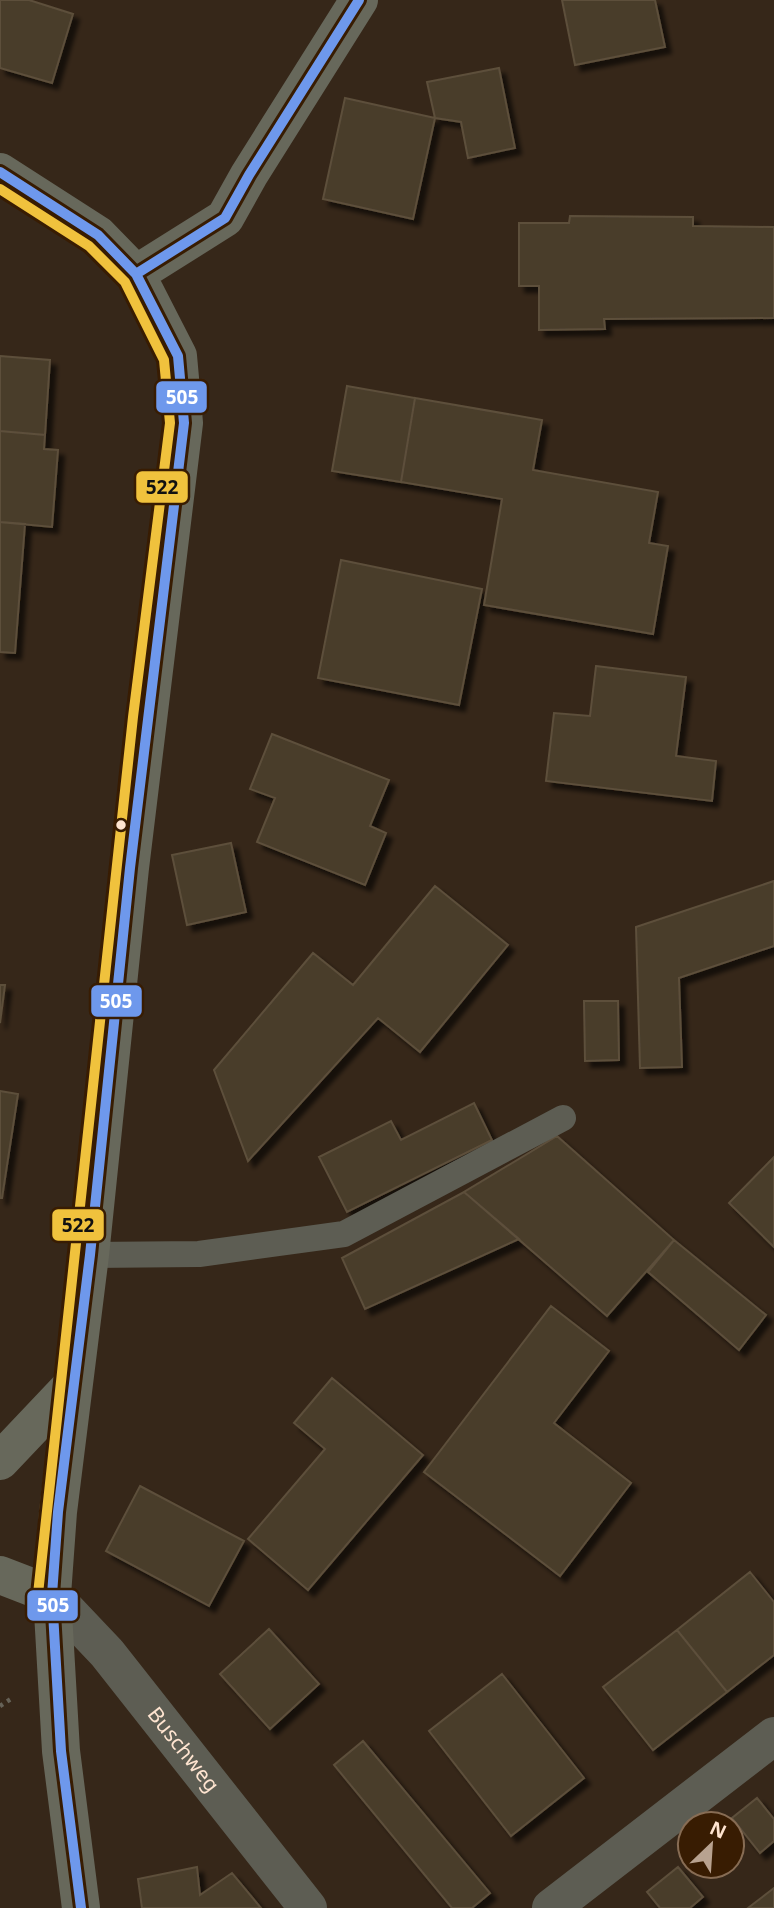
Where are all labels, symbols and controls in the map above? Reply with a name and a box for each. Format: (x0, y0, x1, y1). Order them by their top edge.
line badge: 505 (155, 380, 208, 414)
text: 505 (166, 384, 198, 410)
line badge: 522 (135, 470, 189, 504)
text: 522 (146, 474, 178, 500)
unlabelled marker (114, 818, 128, 832)
line badge: 505 (90, 984, 143, 1018)
text: 505 (100, 988, 132, 1014)
line badge: 522 (51, 1208, 105, 1242)
text: 522 (62, 1212, 94, 1238)
line badge: 505 (26, 1589, 79, 1622)
text: 505 (37, 1592, 69, 1618)
street label: Buschweg (142, 1701, 226, 1797)
north arrow (676, 1810, 746, 1880)
text: N (706, 1815, 731, 1845)

